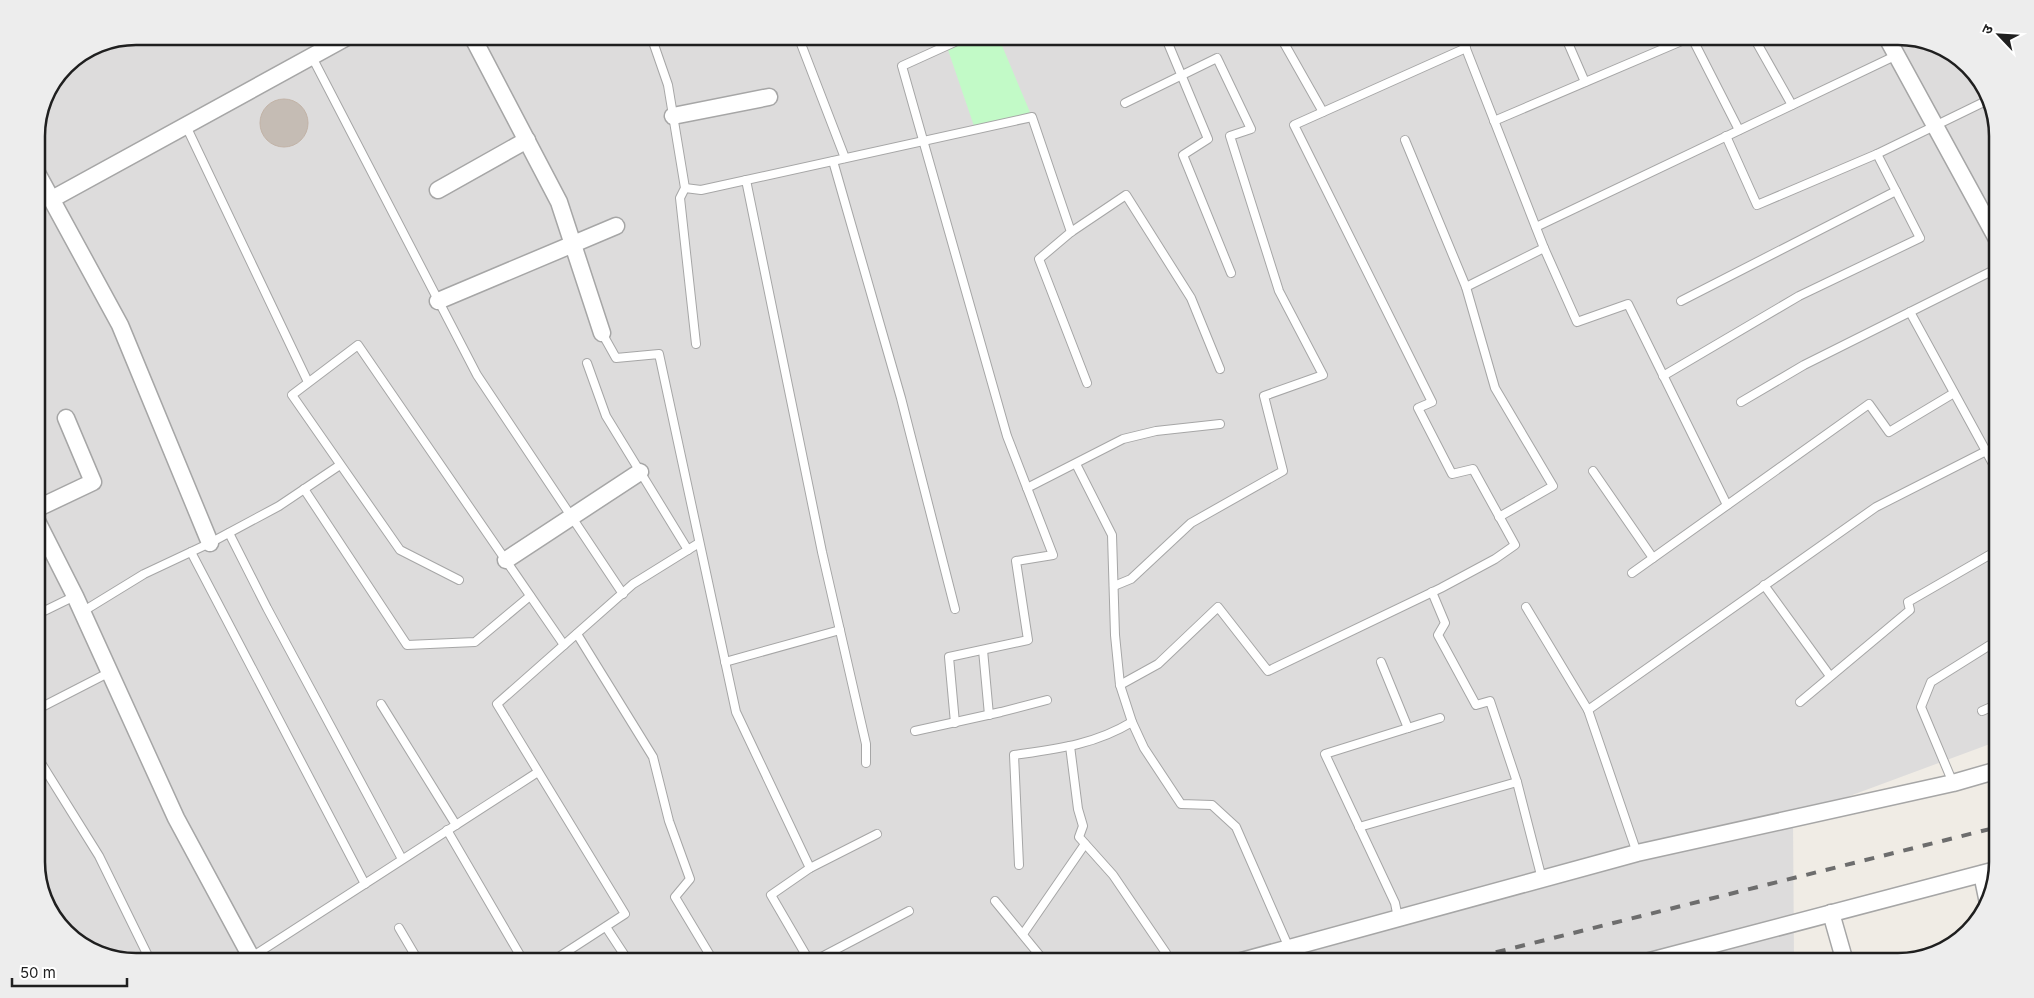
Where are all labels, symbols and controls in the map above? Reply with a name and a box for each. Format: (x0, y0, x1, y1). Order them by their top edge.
north arrow (1974, 10, 2024, 60)
text: उ (1977, 21, 1997, 37)
scale bar (12, 956, 128, 988)
text: 50 m (20, 963, 56, 982)

